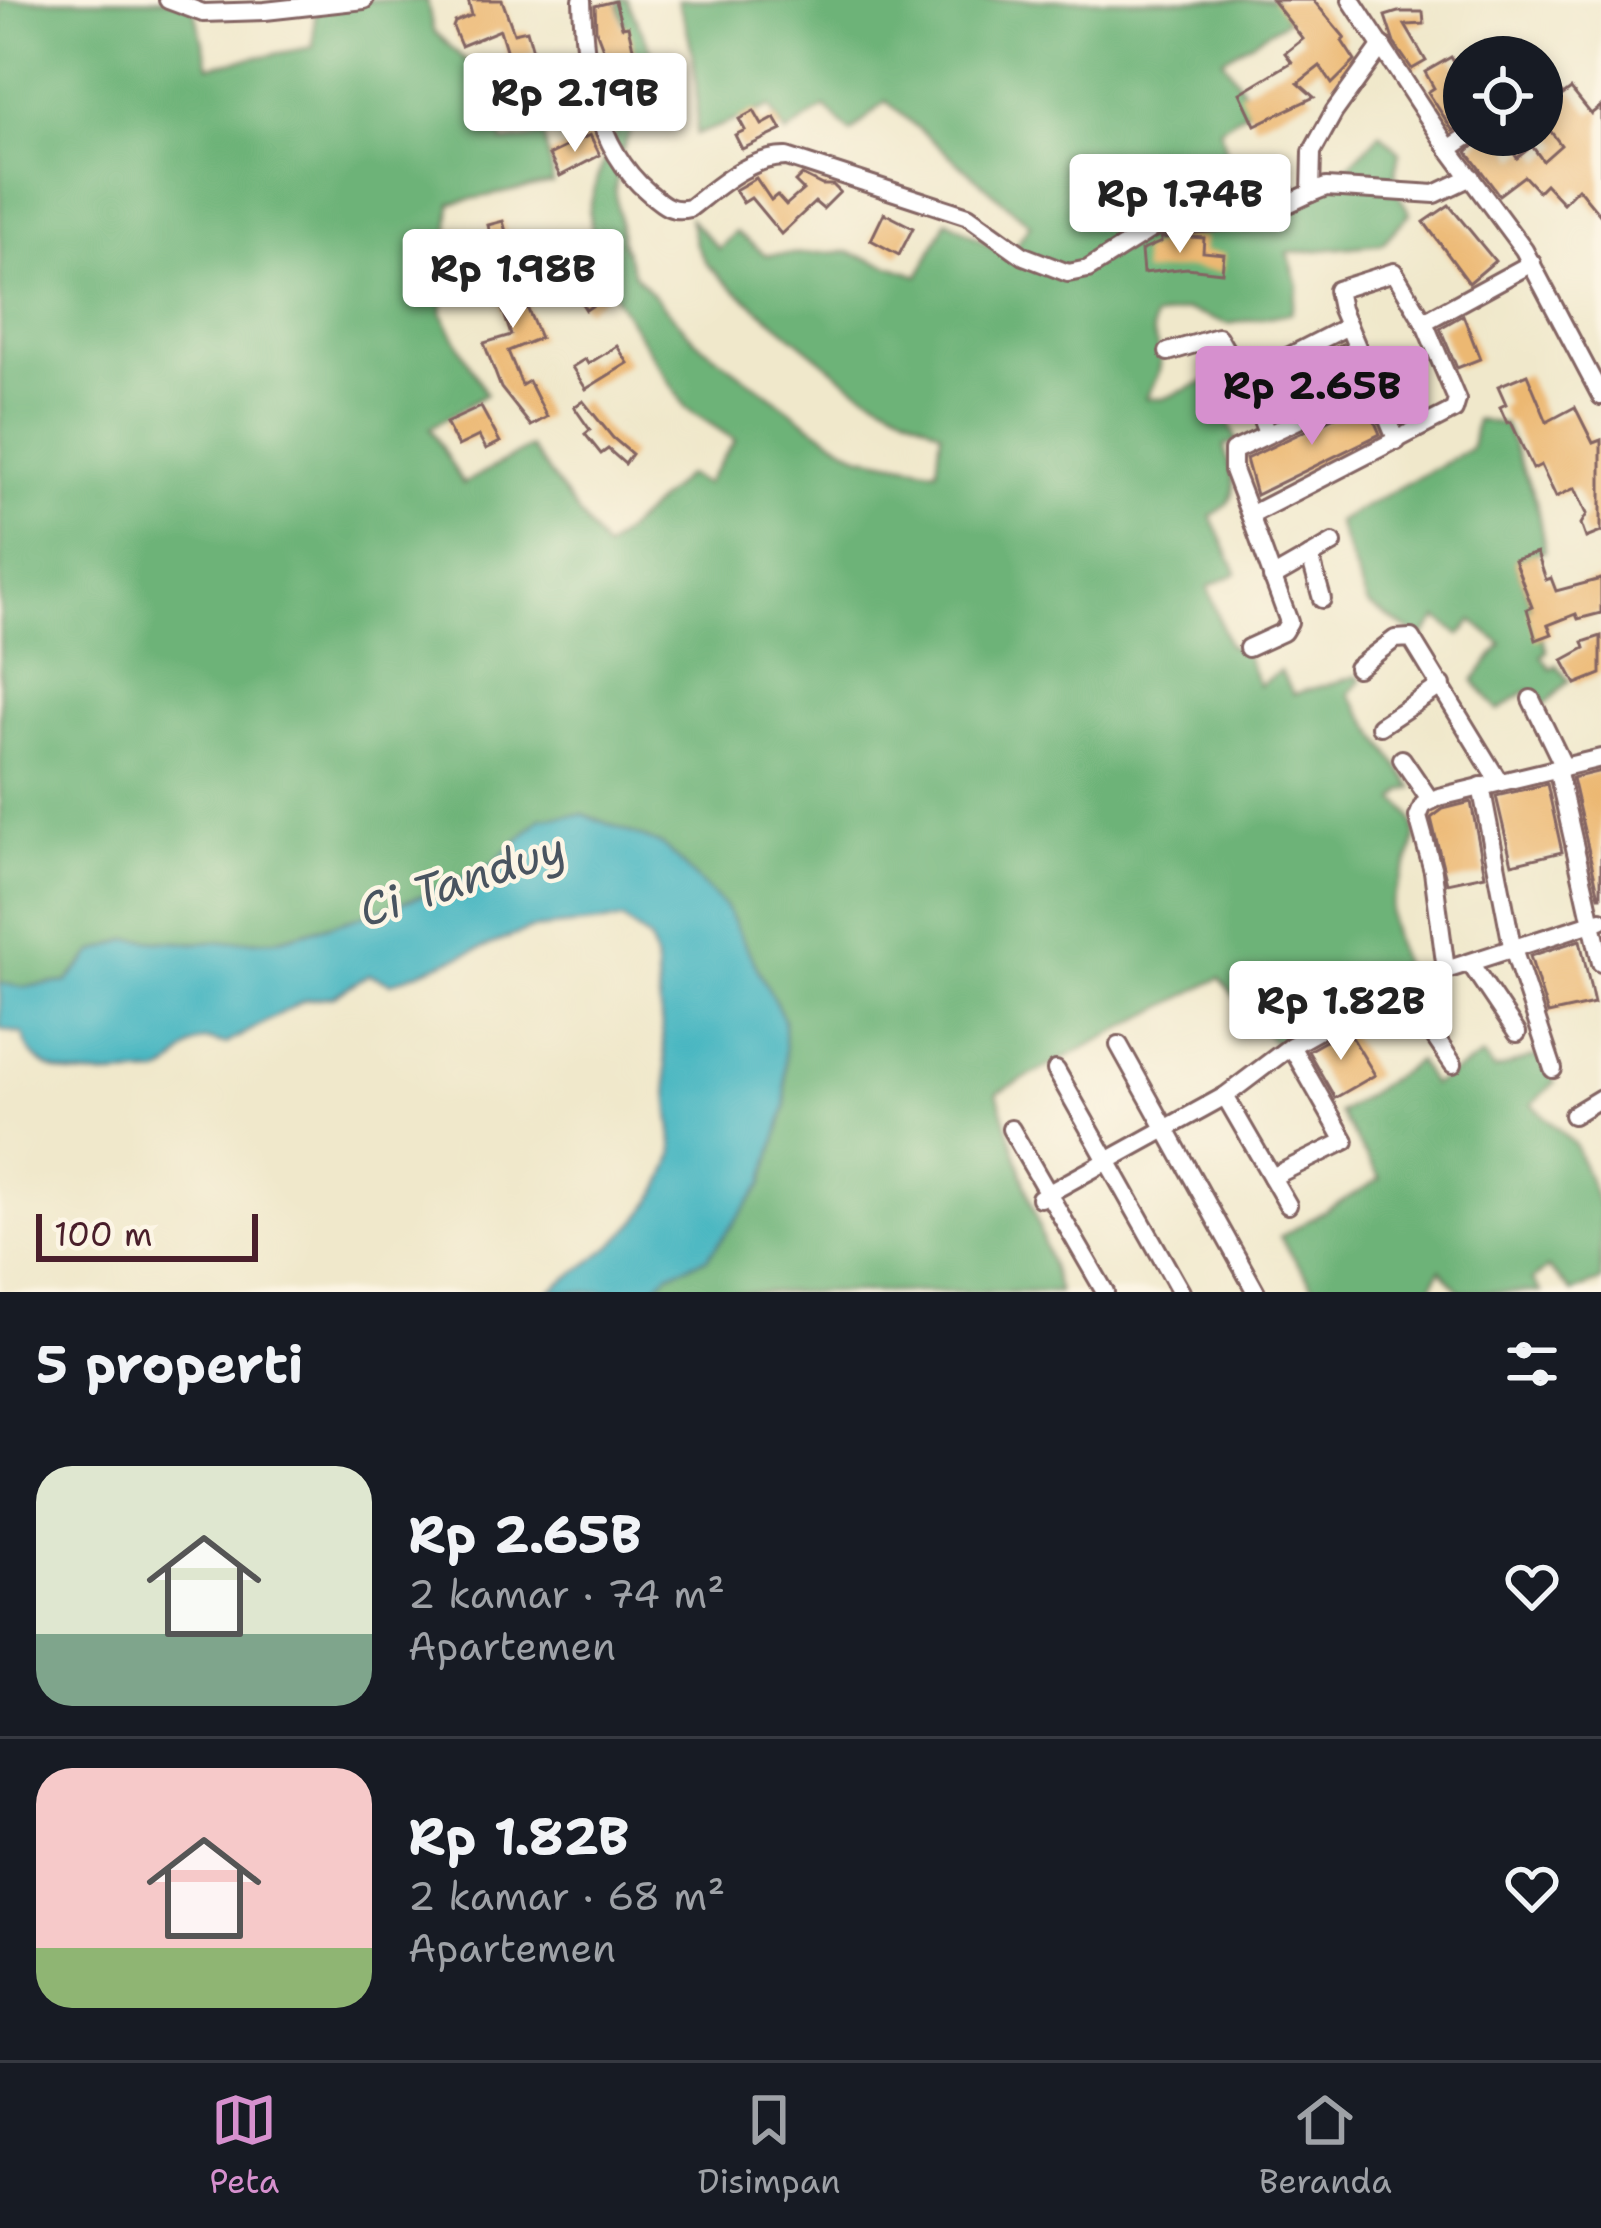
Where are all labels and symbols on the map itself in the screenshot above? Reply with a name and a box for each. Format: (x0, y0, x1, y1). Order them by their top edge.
pin: Rp 2.19B (451, 53, 699, 155)
pin: Rp 1.74B (1056, 154, 1304, 256)
pin: Rp 1.98B (389, 229, 637, 331)
pin: Rp 2.65B (1188, 346, 1436, 448)
water label: Ci Tanduy (351, 817, 573, 941)
pin: Rp 1.82B (1217, 961, 1465, 1063)
scale bar (36, 1208, 258, 1261)

